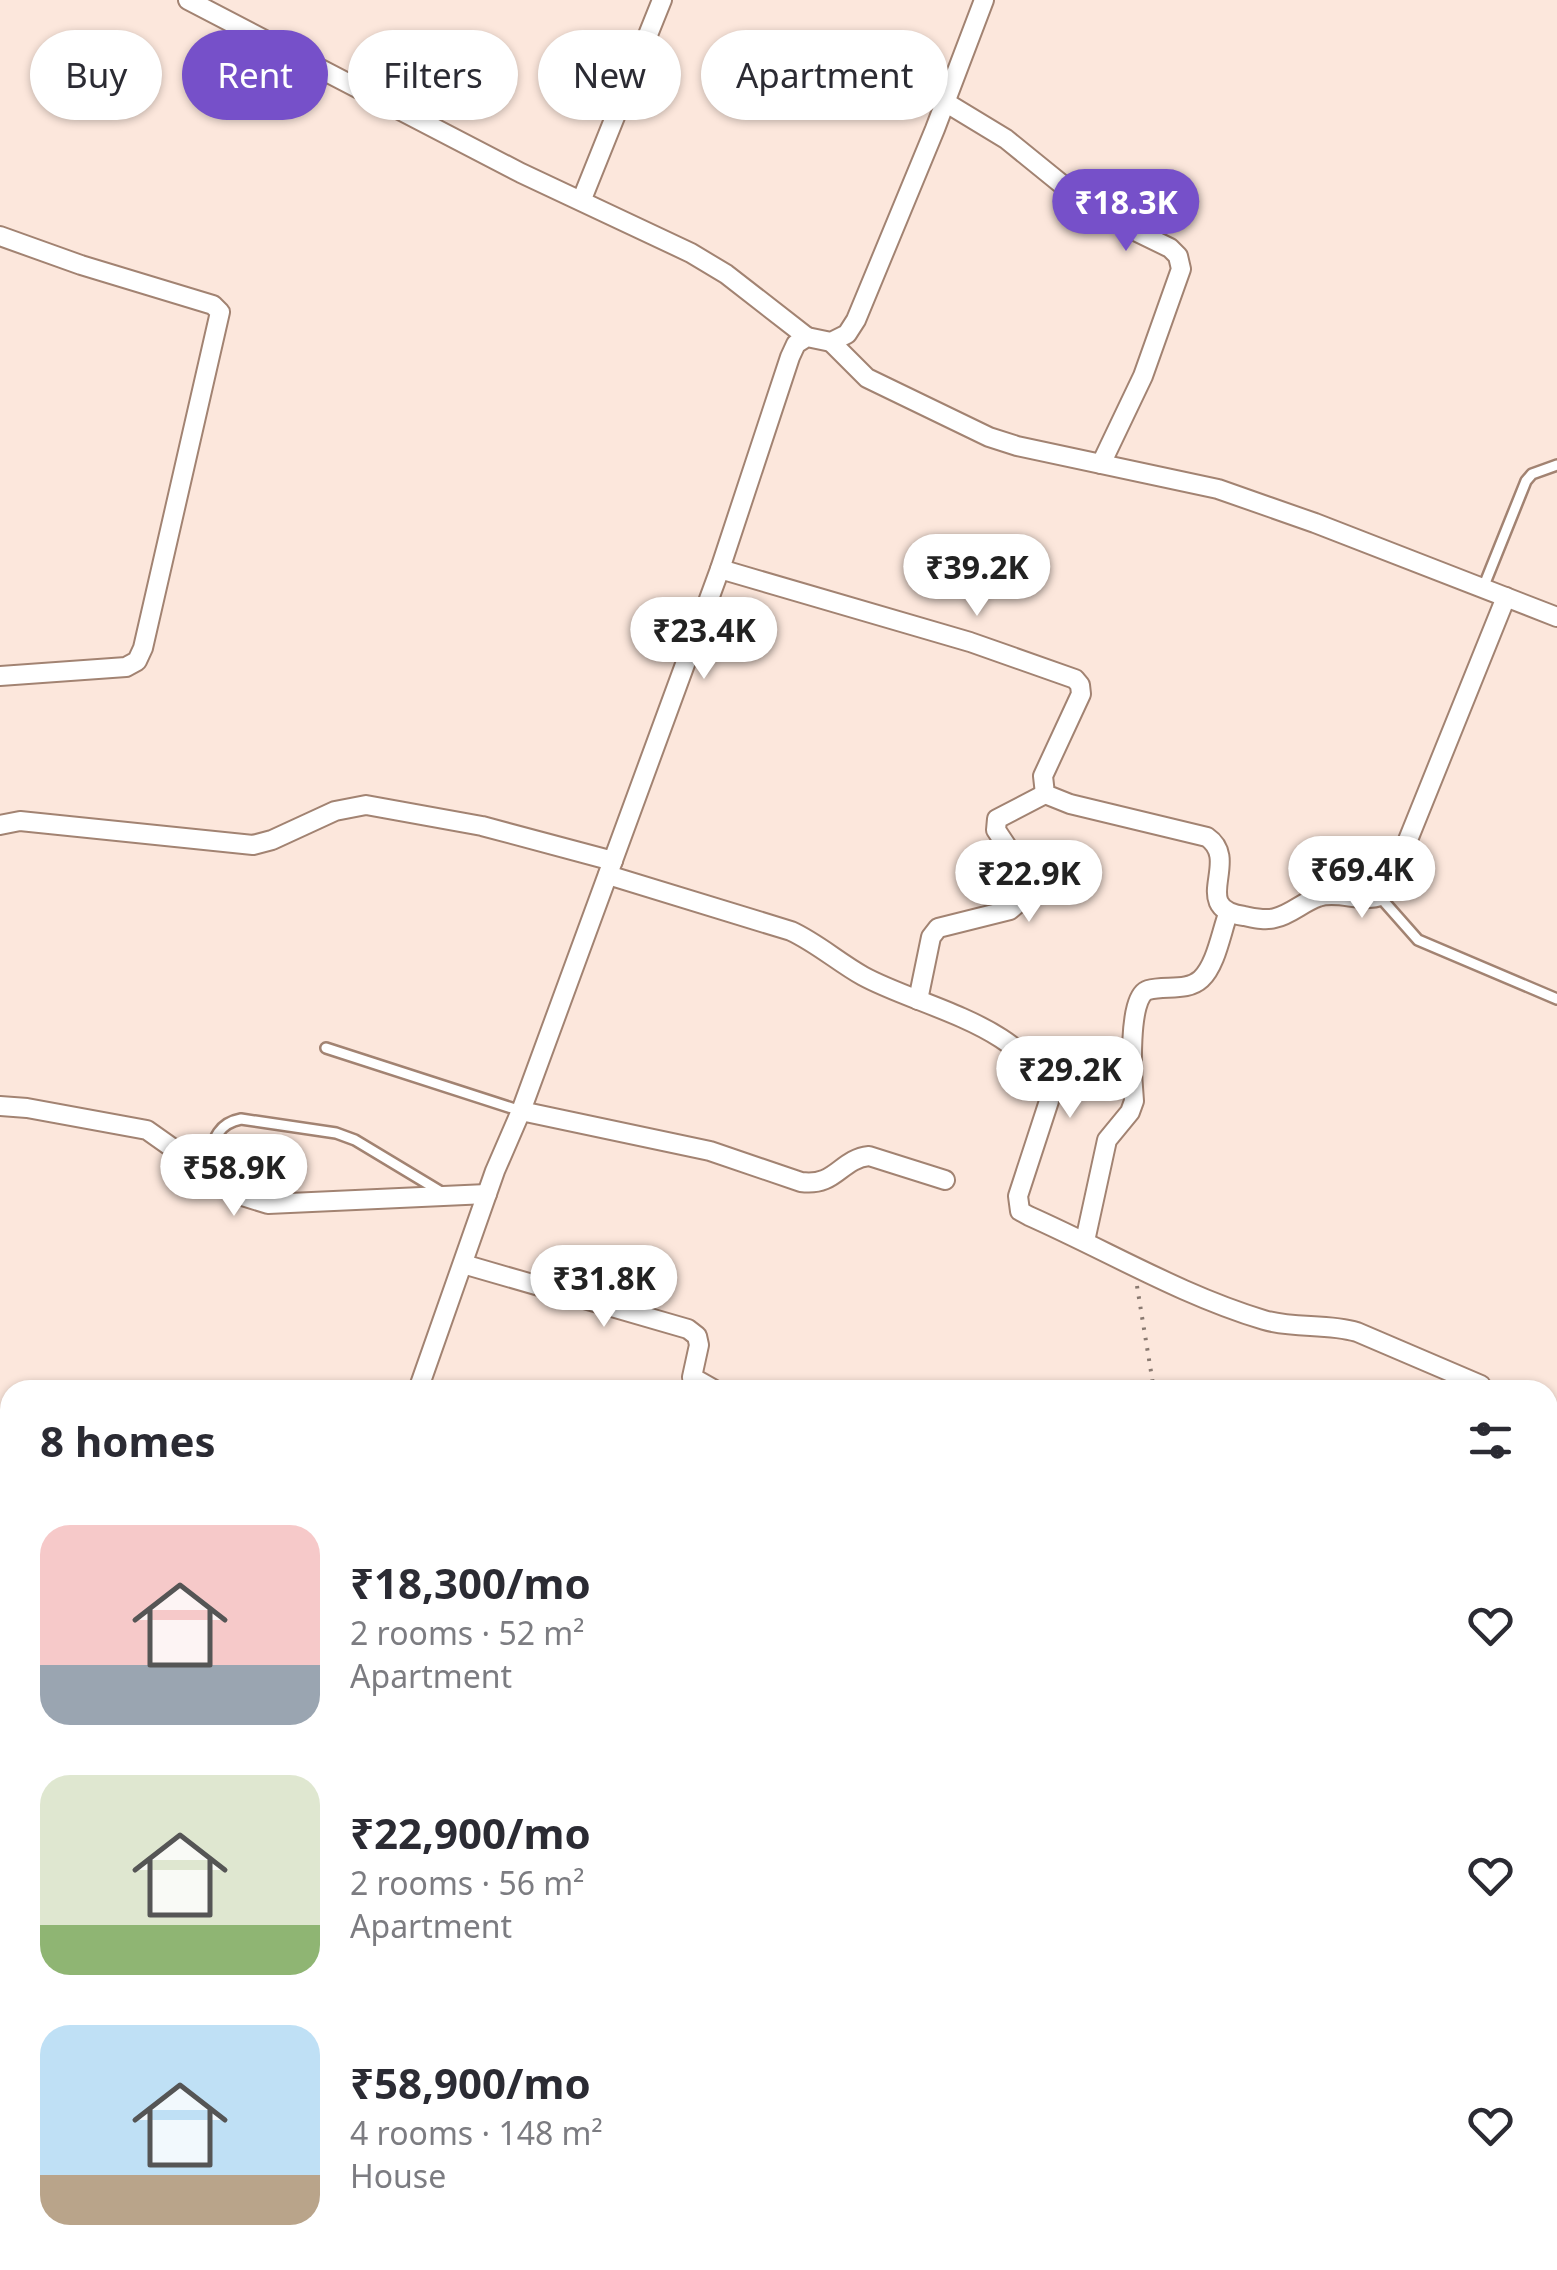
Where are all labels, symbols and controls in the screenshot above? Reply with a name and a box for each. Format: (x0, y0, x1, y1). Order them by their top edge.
chip: Buy (30, 30, 162, 120)
chip: Rent (182, 30, 328, 120)
chip: Filters (348, 30, 518, 120)
chip: New (538, 30, 681, 120)
chip: Apartment (701, 30, 948, 120)
pin: ₹18.3K (1045, 169, 1207, 254)
text: ₹18.3K (1074, 180, 1178, 223)
pin: ₹39.2K (896, 534, 1058, 619)
text: ₹39.2K (925, 545, 1029, 588)
pin: ₹23.4K (623, 597, 785, 682)
text: ₹23.4K (652, 608, 756, 651)
pin: ₹69.4K (1281, 836, 1443, 921)
pin: ₹22.9K (948, 840, 1110, 925)
text: ₹69.4K (1310, 847, 1414, 890)
text: ₹22.9K (977, 851, 1081, 894)
pin: ₹29.2K (989, 1036, 1151, 1121)
text: ₹29.2K (1018, 1047, 1122, 1090)
pin: ₹58.9K (153, 1134, 315, 1219)
text: ₹58.9K (182, 1145, 286, 1188)
pin: ₹31.8K (523, 1245, 685, 1330)
text: ₹31.8K (552, 1256, 656, 1299)
text: 8 homes (40, 1412, 216, 1469)
icon: filters (1463, 1413, 1518, 1468)
text: ₹18,300/mo (350, 1554, 591, 1611)
icon: home (120, 1565, 240, 1685)
icon: heart (1463, 1598, 1518, 1653)
text: 2 rooms · 52 m² (350, 1611, 584, 1654)
text: Apartment (350, 1654, 512, 1697)
text: ₹22,900/mo (350, 1804, 591, 1861)
icon: home (120, 1815, 240, 1935)
icon: heart (1463, 1848, 1518, 1903)
text: 2 rooms · 56 m² (350, 1861, 584, 1904)
text: Apartment (350, 1904, 512, 1947)
text: ₹58,900/mo (350, 2054, 591, 2111)
icon: home (120, 2065, 240, 2185)
icon: heart (1463, 2098, 1518, 2153)
text: 4 rooms · 148 m² (350, 2111, 603, 2154)
text: House (350, 2154, 446, 2197)

